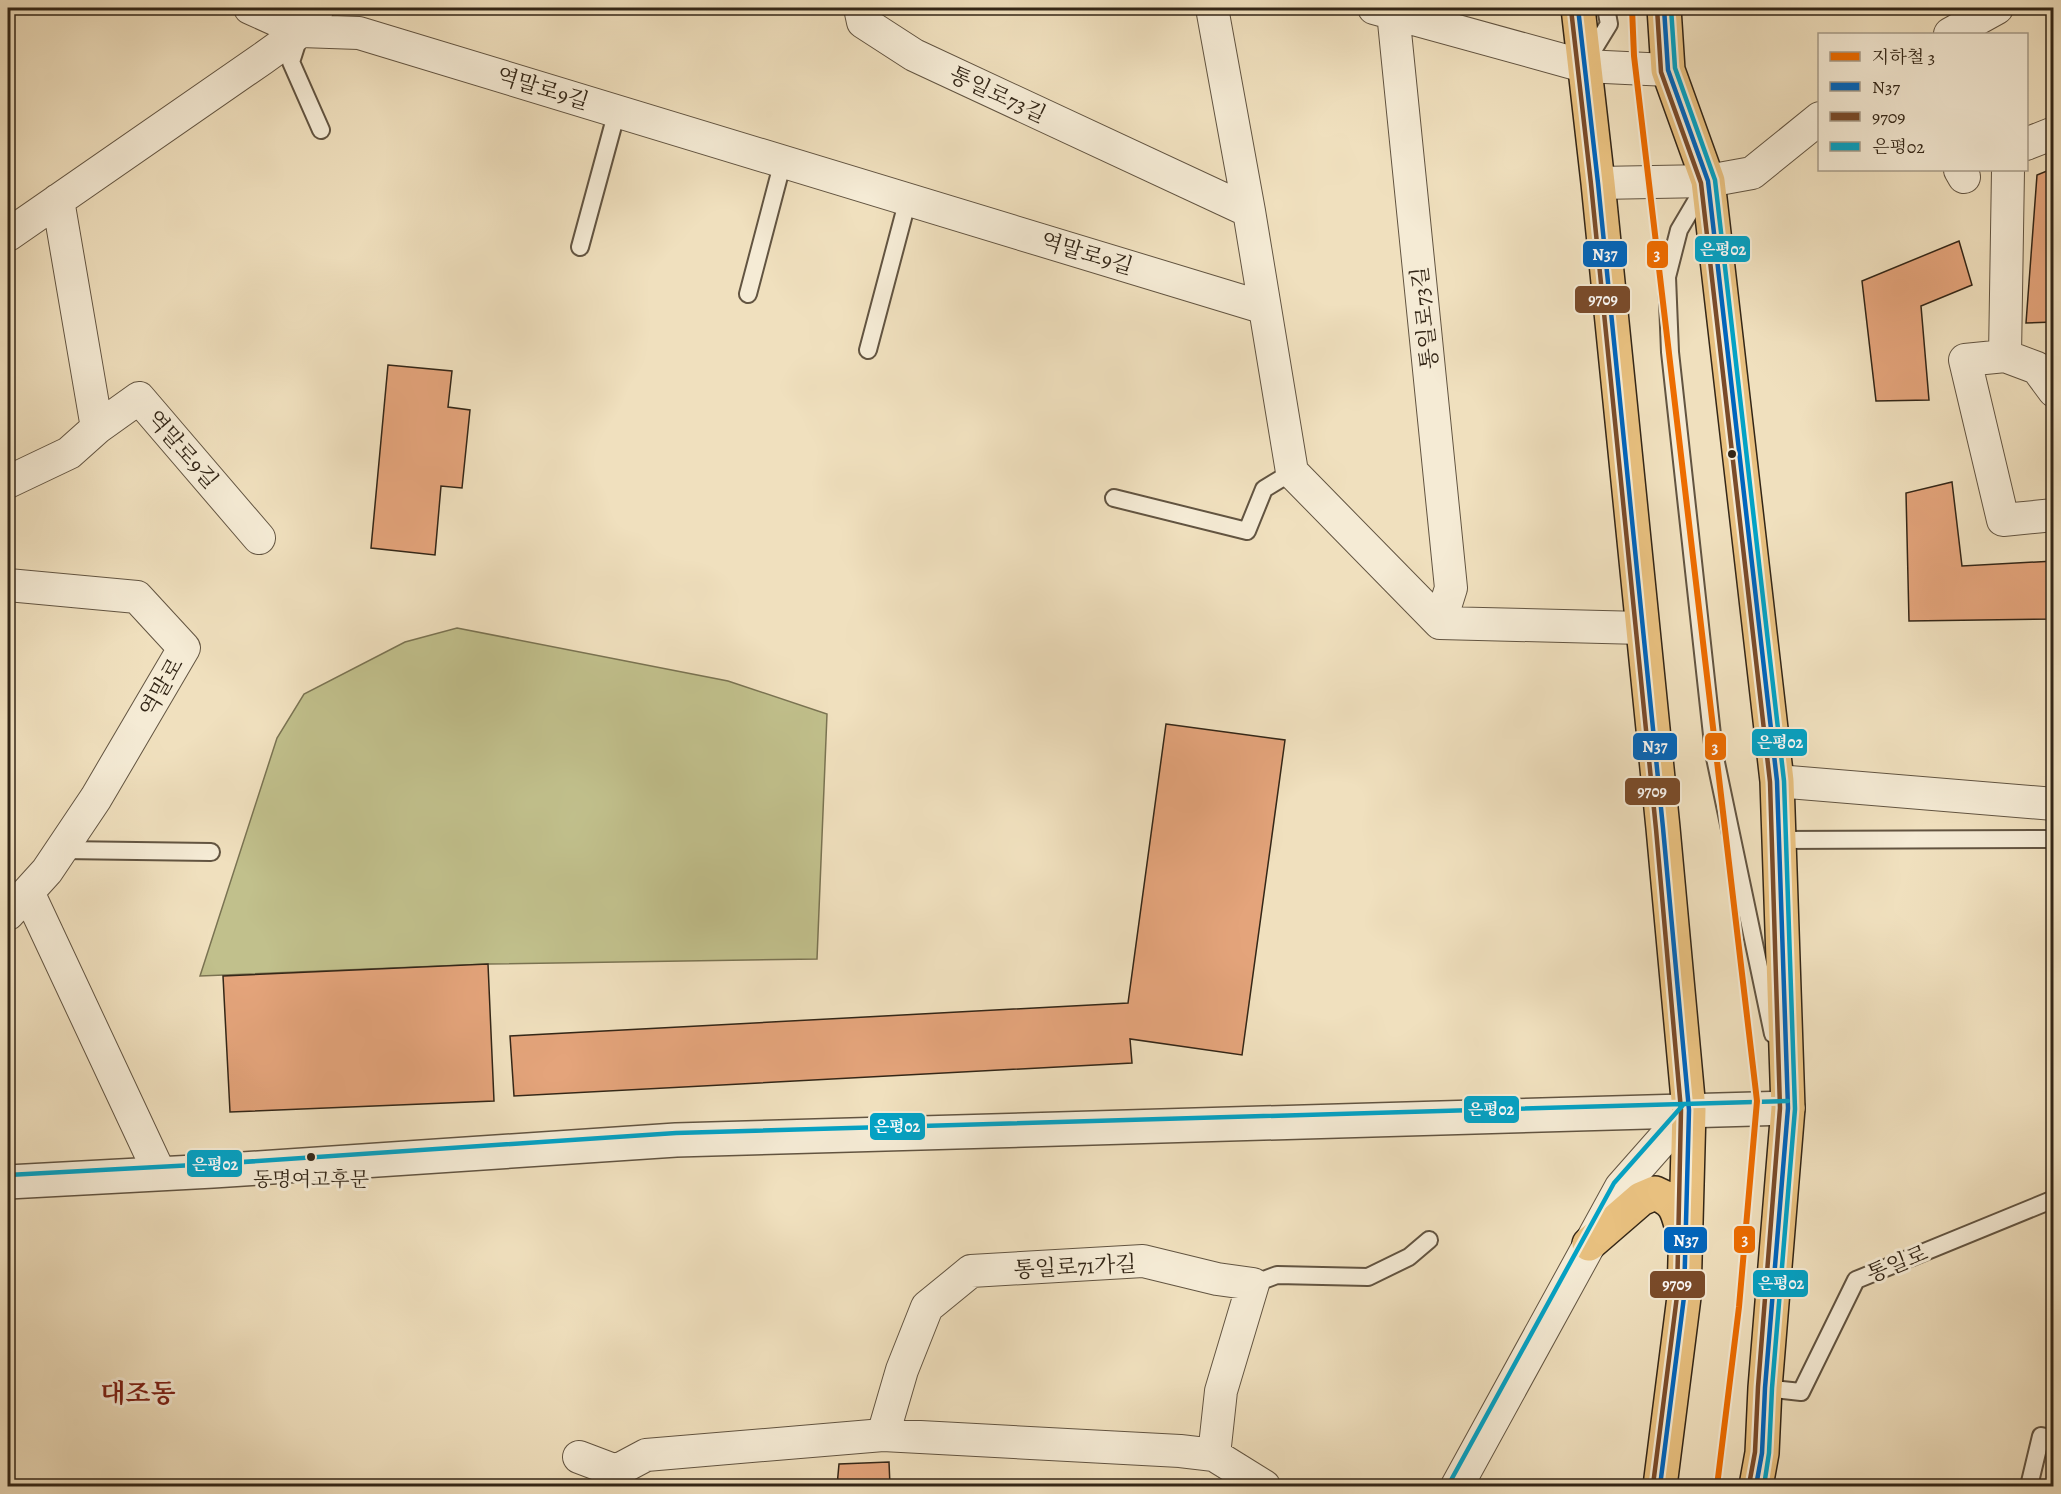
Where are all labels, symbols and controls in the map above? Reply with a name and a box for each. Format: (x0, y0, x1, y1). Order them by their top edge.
legend (1818, 33, 2028, 171)
text: 지하철 3 (1872, 45, 1935, 69)
street label: 통일로73길 (944, 59, 1051, 130)
street label: 역말로9길 (493, 61, 593, 117)
text: N37 (1872, 75, 1900, 99)
text: 9709 (1872, 105, 1906, 129)
text: 은평02 (1872, 135, 1925, 159)
street label: 역말로9길 (1037, 226, 1137, 282)
line badge: 은평02 (1694, 235, 1751, 263)
text: 은평02 (1700, 239, 1747, 261)
line badge: N37 (1582, 240, 1628, 268)
line badge: 3 (1646, 240, 1669, 269)
text: N37 (1592, 244, 1618, 266)
text: 3 (1654, 244, 1661, 266)
street label: 통일로73길 (1405, 265, 1445, 371)
line badge: 9709 (1574, 285, 1631, 314)
text: 9709 (1588, 289, 1618, 311)
street label: 역말로9길 (140, 404, 225, 495)
unlabelled marker (1726, 448, 1738, 460)
street label: 역말로 (133, 652, 191, 723)
line badge: 은평02 (1751, 728, 1808, 757)
line badge: N37 (1632, 732, 1678, 761)
line badge: 3 (1704, 732, 1727, 761)
text: 은평02 (1757, 732, 1804, 754)
text: N37 (1642, 736, 1668, 758)
text: 3 (1712, 737, 1719, 759)
line badge: 9709 (1624, 777, 1681, 806)
text: 9709 (1637, 781, 1667, 803)
line badge: 은평02 (1463, 1095, 1520, 1124)
text: 은평02 (1468, 1099, 1515, 1121)
line badge: 은평02 (869, 1112, 926, 1141)
text: 은평02 (874, 1116, 921, 1138)
line badge: 은평02 (186, 1149, 243, 1178)
marker: 동명여고후문 (305, 1151, 317, 1163)
text: 은평02 (192, 1154, 239, 1176)
place label: 동명여고후문 (253, 1166, 369, 1193)
line badge: 3 (1733, 1225, 1756, 1254)
line badge: N37 (1663, 1226, 1708, 1254)
text: 3 (1742, 1229, 1749, 1251)
text: N37 (1673, 1230, 1699, 1252)
street label: 통일로 (1862, 1238, 1933, 1290)
street label: 통일로71가길 (1013, 1249, 1137, 1285)
line badge: 은평02 (1752, 1269, 1809, 1298)
line badge: 9709 (1649, 1270, 1706, 1299)
text: 은평02 (1758, 1273, 1805, 1295)
text: 9709 (1662, 1274, 1692, 1296)
district label: 대조동 (100, 1376, 176, 1411)

